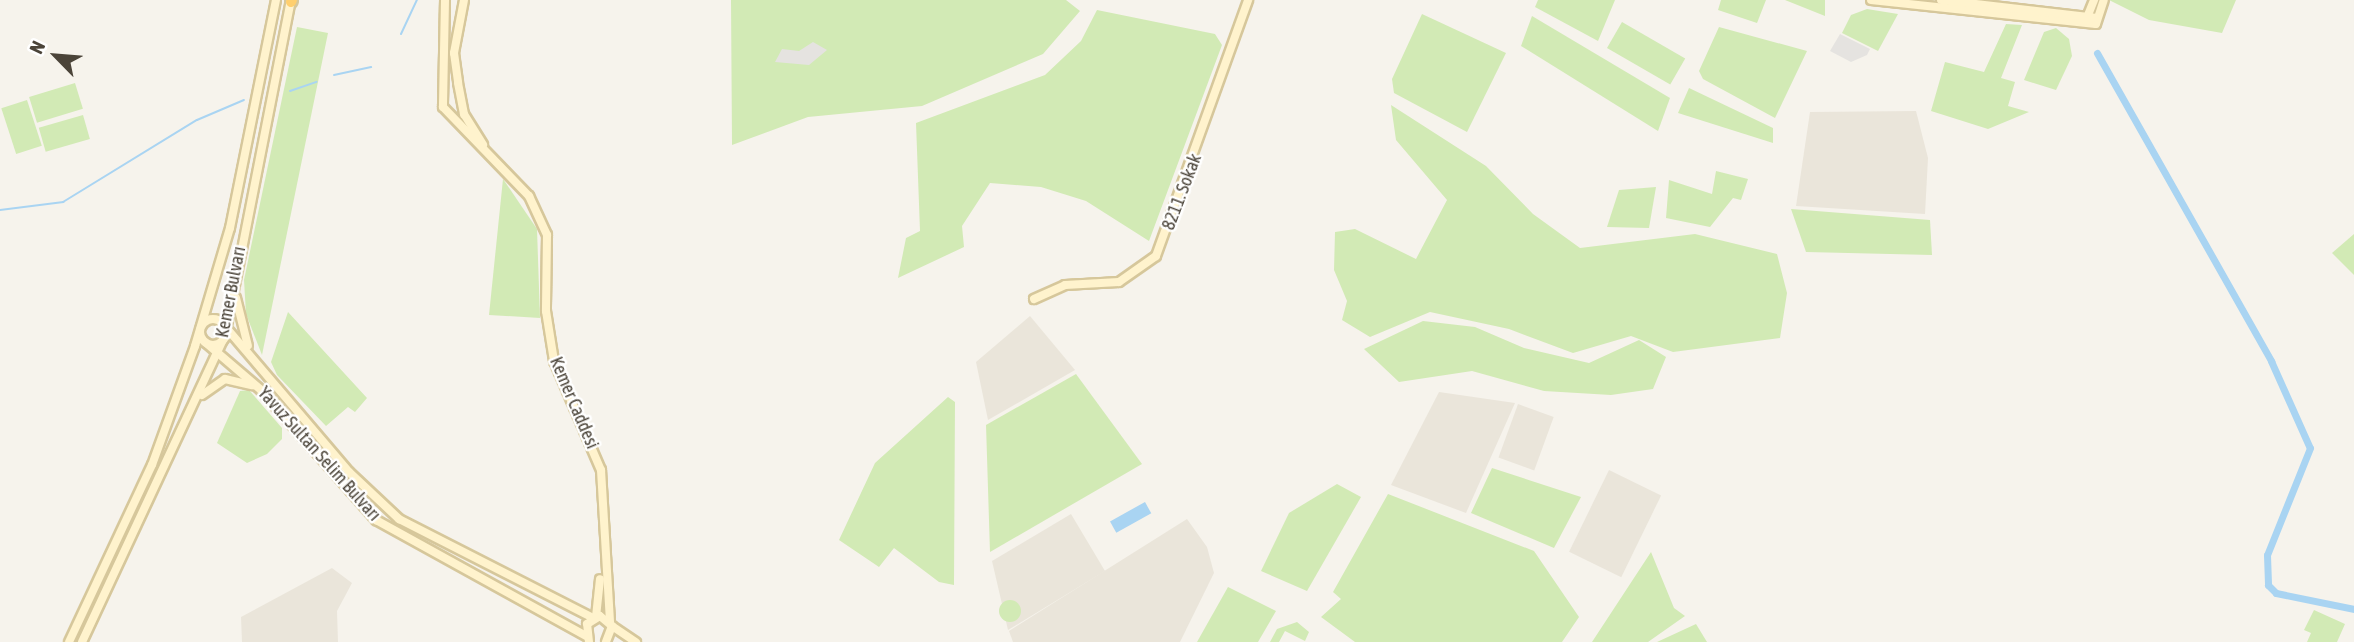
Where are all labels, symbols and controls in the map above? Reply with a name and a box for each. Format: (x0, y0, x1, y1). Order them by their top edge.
north arrow (21, 21, 91, 91)
text: N (25, 37, 49, 57)
street label: 8211. Sokak (1158, 151, 1206, 233)
street label: Kemer Bulvarı (212, 245, 250, 339)
street label: Kemer Caddesi (545, 354, 603, 452)
street label: Yavuz Sultan Selim Bulvarı (253, 382, 385, 526)

